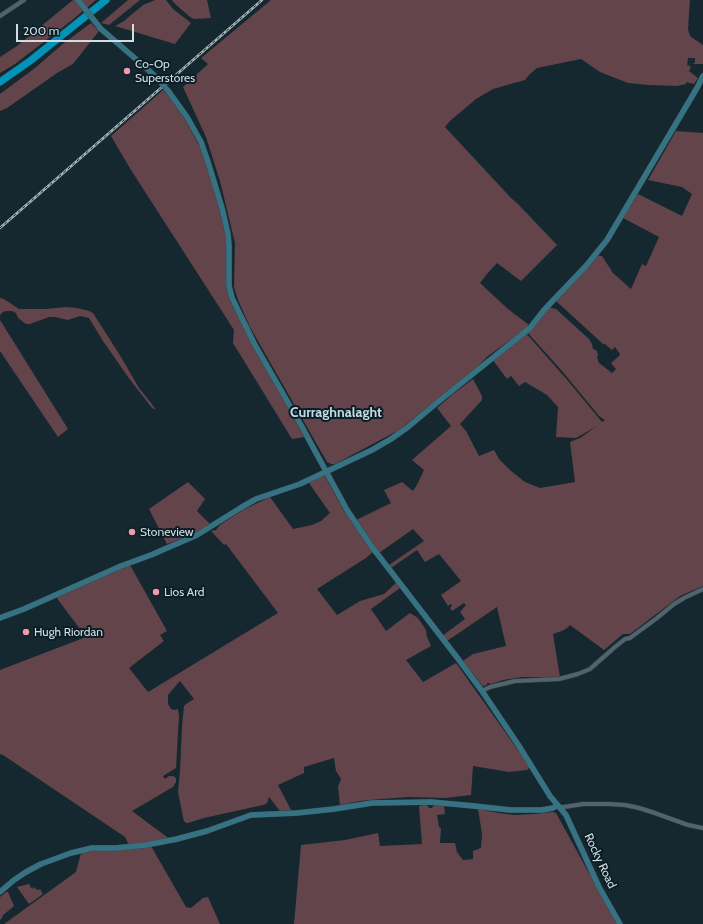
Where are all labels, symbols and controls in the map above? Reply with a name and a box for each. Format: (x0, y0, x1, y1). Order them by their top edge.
scale bar (18, 16, 136, 42)
text: 200 m (23, 23, 59, 38)
place label: Co-Op Superstores (135, 57, 195, 85)
marker: Co-Op Superstores (122, 66, 132, 76)
district label: Curraghnalaght (290, 405, 382, 421)
place label: Stoneview (140, 525, 194, 539)
marker: Stoneview (127, 527, 137, 537)
place label: Lios Ard (164, 585, 205, 599)
marker: Lios Ard (151, 587, 161, 597)
place label: Hugh Riordan (34, 625, 103, 639)
marker: Hugh Riordan (21, 627, 31, 637)
street label: Rocky Road (581, 831, 619, 891)

